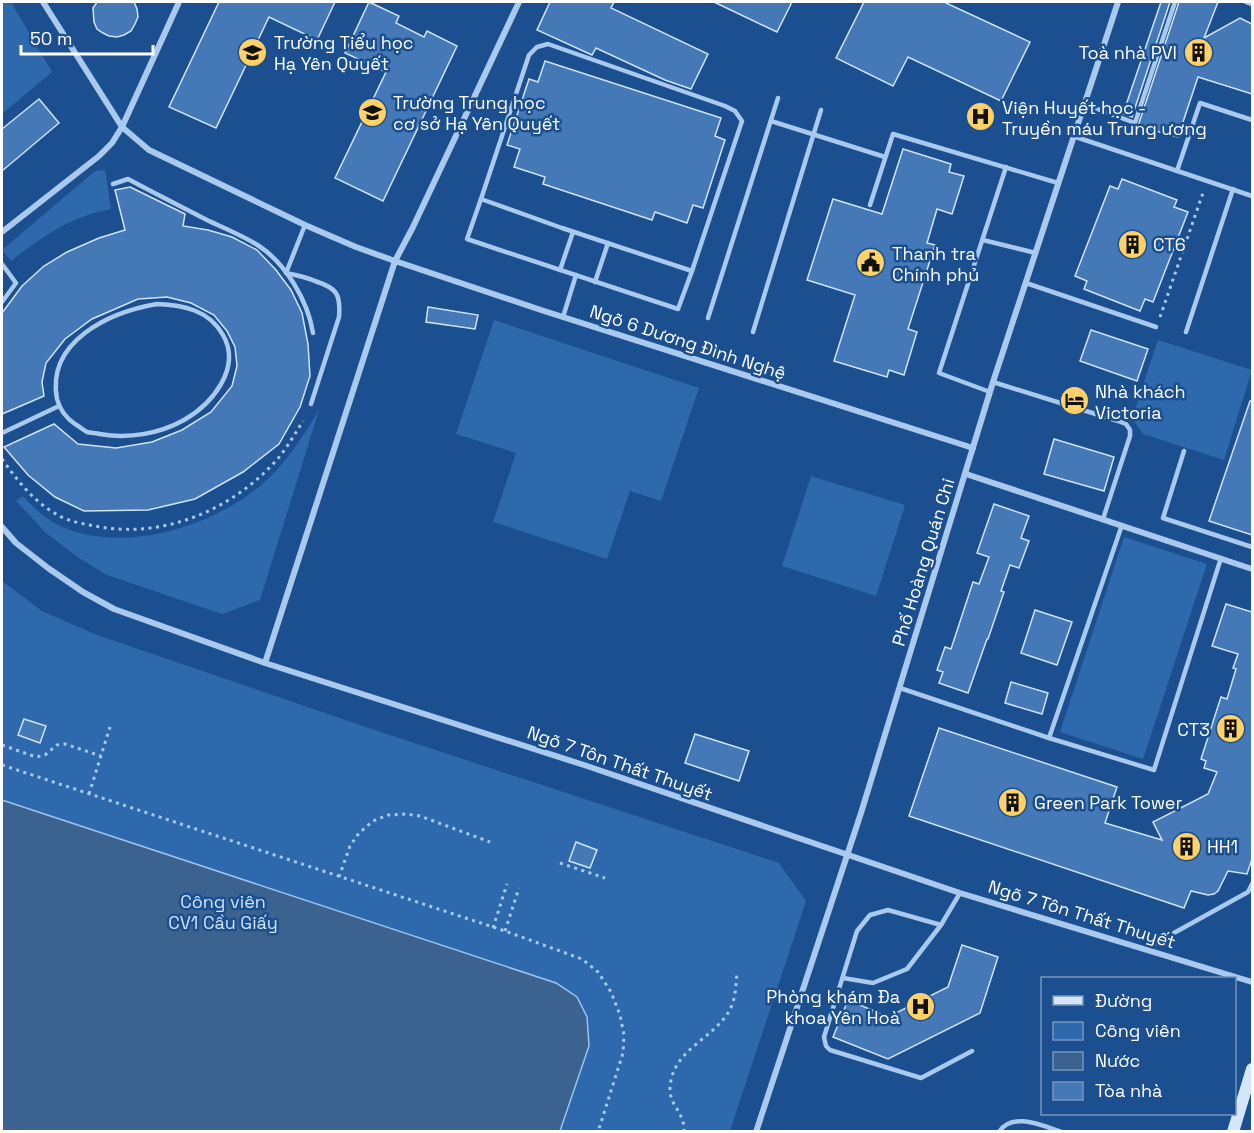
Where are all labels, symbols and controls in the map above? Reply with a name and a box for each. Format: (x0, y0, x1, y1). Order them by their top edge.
scale bar (21, 18, 153, 56)
text: 50 m (30, 27, 72, 50)
place label: Trường Tiểu học Hạ Yên Quyết (274, 31, 414, 75)
school or university icon: Trường Tiểu học Hạ Yên Quyết (237, 36, 269, 68)
building icon: Toà nhà PVI (1182, 36, 1214, 68)
place label: Toà nhà PVI (1079, 41, 1177, 64)
place label: Trường Trung học cơ sở Hạ Yên Quyết (393, 91, 560, 135)
school or university icon: Trường Trung học cơ sở Hạ Yên Quyết (356, 96, 388, 128)
place label: Viện Huyết học - Truyền máu Trung ương (1002, 96, 1207, 140)
hospital icon: Viện Huyết học - Truyền máu Trung ương (965, 101, 997, 133)
building icon: CT6 (1116, 228, 1148, 260)
place label: CT6 (1153, 233, 1186, 256)
place label: Thanh tra Chính phủ (892, 242, 979, 286)
public building icon: Thanh tra Chính phủ (855, 247, 887, 279)
street label: Ngõ 6 Dương Đình Nghệ (587, 299, 789, 385)
place label: Nhà khách Victoria (1095, 380, 1186, 424)
hotel icon: Nhà khách Victoria (1058, 385, 1090, 417)
street label: Phố Hoàng Quán Chi (887, 475, 959, 649)
building icon: CT3 (1215, 713, 1247, 745)
place label: CT3 (1177, 718, 1210, 741)
street label: Ngõ 7 Tôn Thất Thuyết (524, 720, 716, 806)
building icon: Green Park Tower (997, 786, 1029, 818)
place label: Green Park Tower (1034, 791, 1183, 814)
building icon: HH1 (1170, 830, 1202, 862)
place label: HH1 (1207, 835, 1238, 858)
street label: Ngõ 7 Tôn Thất Thuyết (986, 875, 1178, 953)
park label: Công viên CV1 Cầu Giấy (168, 890, 278, 934)
legend (1041, 977, 1236, 1115)
place label: Phòng khám Đa khoa Yên Hoà (766, 985, 900, 1029)
text: Đường (1095, 989, 1152, 1012)
hospital icon: Phòng khám Đa khoa Yên Hoà (905, 990, 937, 1022)
text: Công viên (1095, 1019, 1181, 1042)
text: Nước (1095, 1049, 1140, 1072)
text: Tòa nhà (1095, 1079, 1162, 1102)

